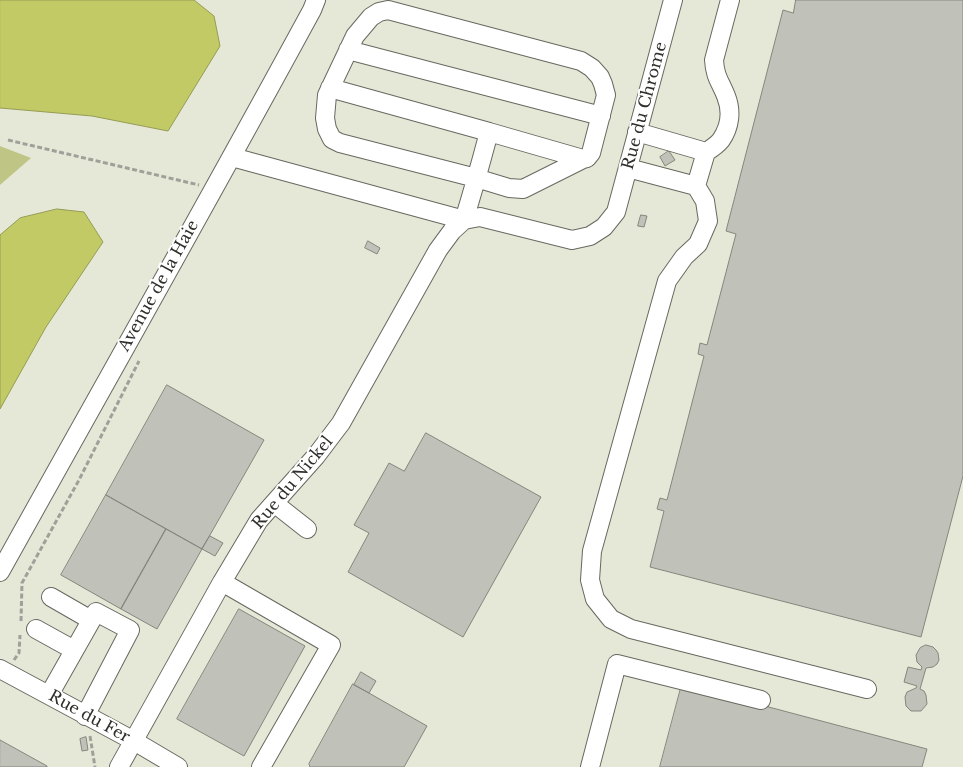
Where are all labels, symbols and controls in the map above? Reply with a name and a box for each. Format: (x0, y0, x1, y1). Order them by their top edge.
street label: Rue du Chrome (619, 40, 671, 172)
street label: Avenue de la Haie (115, 217, 203, 355)
street label: Rue du Nickel (249, 433, 337, 533)
street label: Rue du Fer (45, 687, 133, 747)

